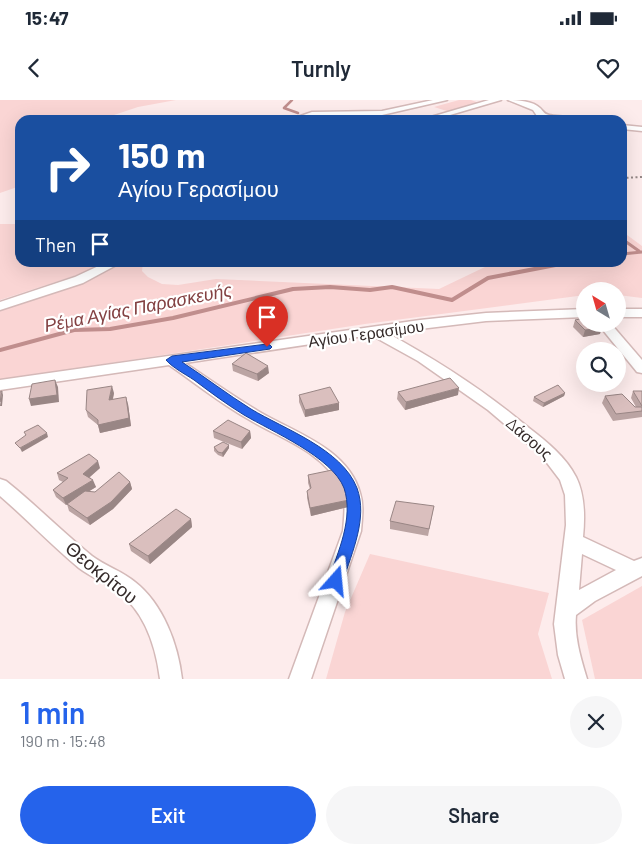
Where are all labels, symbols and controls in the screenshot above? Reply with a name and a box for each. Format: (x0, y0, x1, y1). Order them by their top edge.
text: 15:47 (25, 6, 68, 29)
icon: back (20, 54, 48, 82)
icon: heart (594, 54, 622, 82)
text: Turnly (291, 55, 351, 81)
text: 150 m (118, 133, 205, 175)
icon: right (35, 135, 100, 200)
text: Αγίου Γερασίμου (118, 175, 279, 201)
icon: arrive (86, 230, 114, 258)
text: Then (35, 233, 76, 256)
water label: Ρέμα Αγίας Παρασκευής (42, 278, 234, 336)
north arrow (576, 282, 626, 332)
map controls (576, 282, 626, 392)
pin (246, 296, 288, 347)
icon: arrive (253, 303, 281, 331)
street label: Αγίου Γερασίμου (307, 315, 425, 351)
button: search (576, 342, 626, 392)
street label: Δάσους (503, 413, 557, 463)
street label: Θεοκρίτου (61, 536, 143, 608)
position arrow (309, 554, 361, 606)
text: 1 min (20, 694, 85, 730)
button: close (570, 696, 622, 748)
text: 190 m · 15:48 (20, 731, 106, 750)
button: Exit (20, 786, 316, 844)
button: Share (326, 786, 622, 844)

